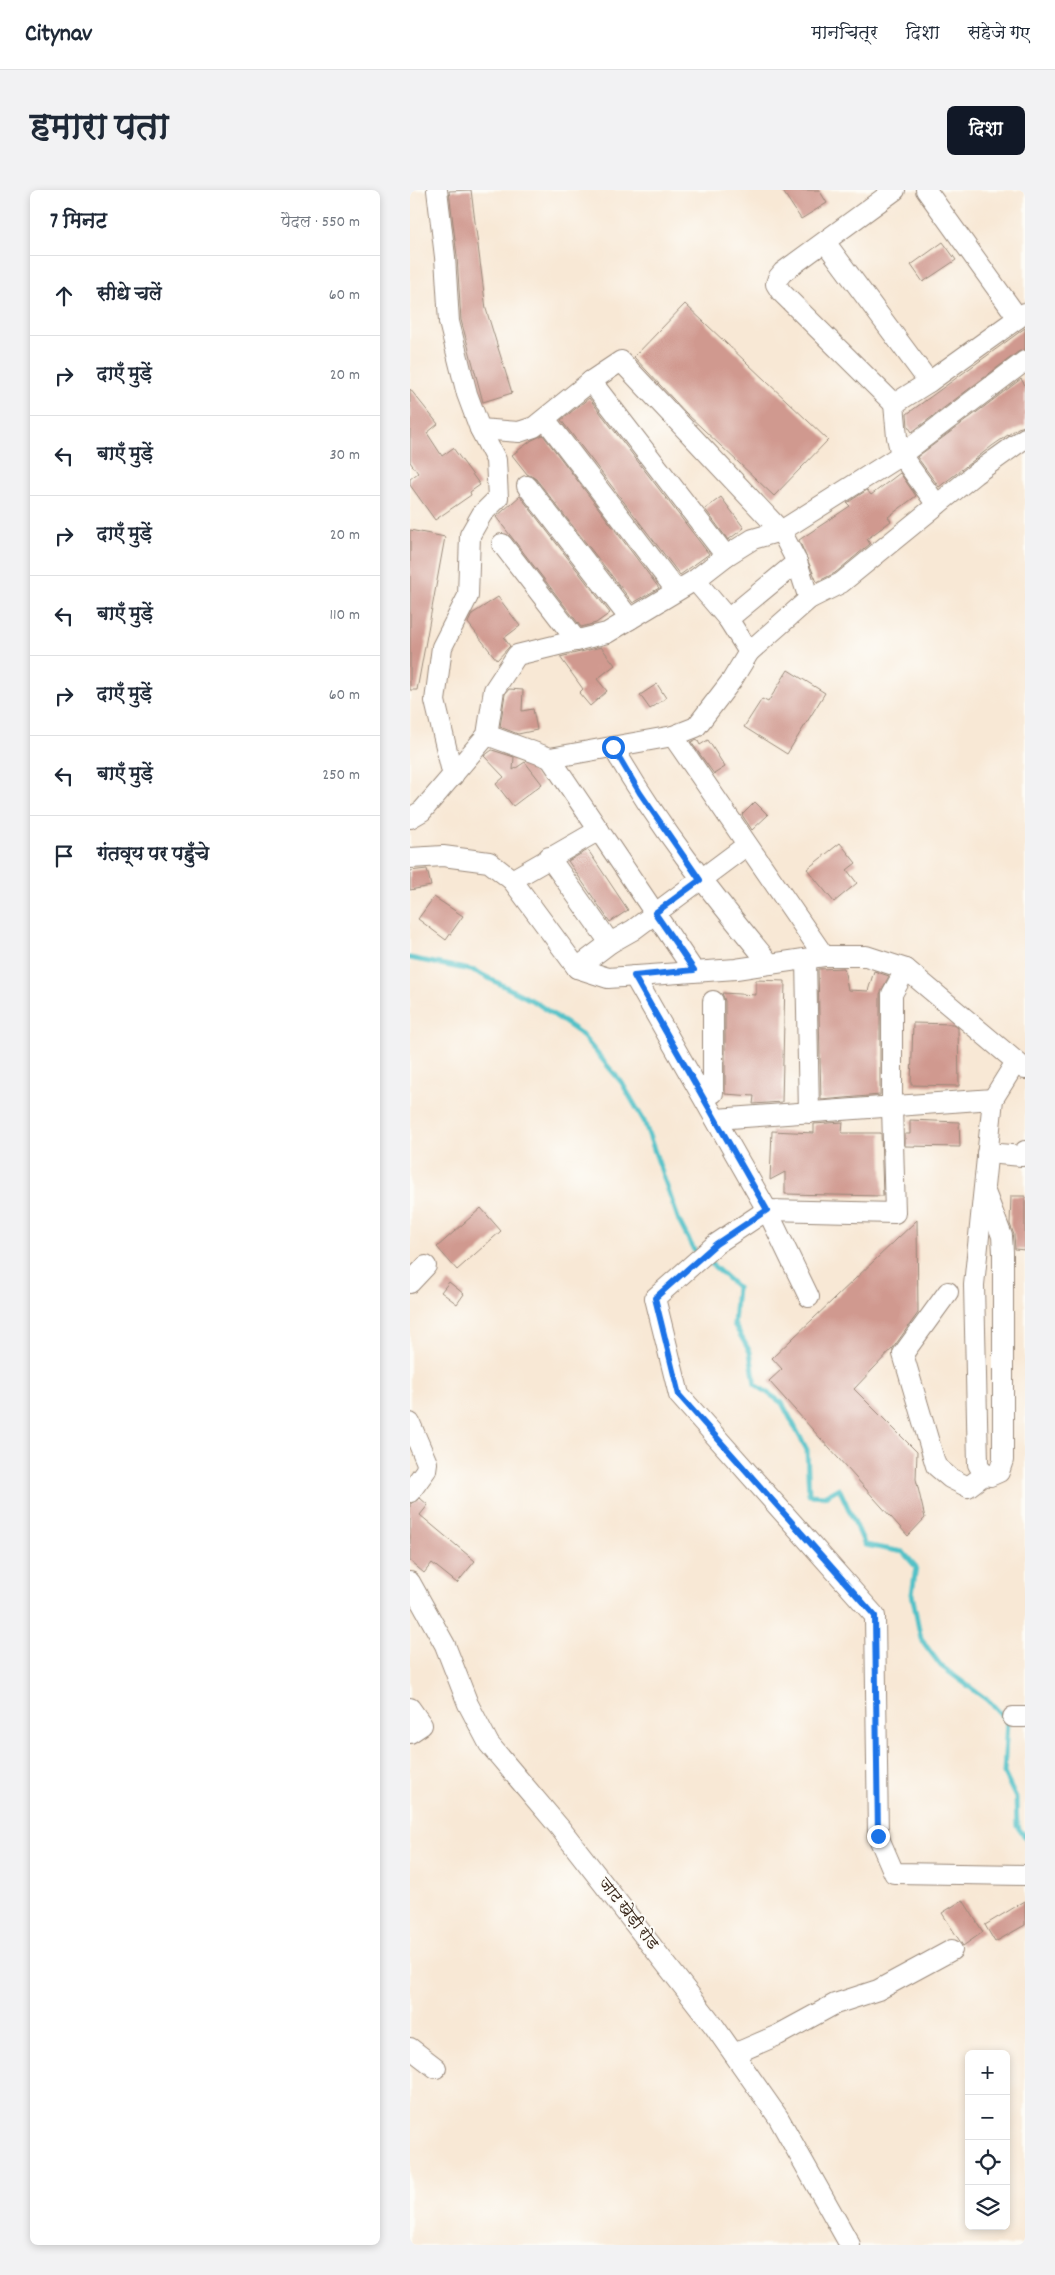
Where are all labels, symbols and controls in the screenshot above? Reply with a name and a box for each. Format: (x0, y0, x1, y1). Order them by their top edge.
text: Citynav (25, 18, 92, 52)
text: मानचित्र (811, 22, 878, 47)
text: दिशा (906, 22, 940, 47)
text: सहेजे गए (968, 22, 1030, 47)
text: हमारा पता (30, 105, 169, 155)
button: दिशा (947, 106, 1025, 155)
text: 7 मिनट (50, 208, 107, 238)
text: पैदल · 550 m (281, 211, 360, 234)
icon: ahead (50, 282, 78, 310)
text: सीधे चलें (97, 282, 162, 309)
text: 60 m (329, 284, 360, 307)
icon: right (50, 362, 78, 390)
text: दाएँ मुड़ें (97, 362, 152, 389)
text: 20 m (330, 364, 360, 387)
icon: left (50, 442, 78, 470)
text: बाएँ मुड़ें (97, 442, 153, 469)
text: 30 m (330, 444, 360, 467)
icon: right (50, 522, 78, 550)
text: दाएँ मुड़ें (97, 522, 152, 549)
text: 20 m (330, 524, 360, 547)
icon: left (50, 602, 78, 630)
text: बाएँ मुड़ें (97, 602, 153, 629)
text: 110 m (330, 604, 360, 627)
icon: right (50, 682, 78, 710)
text: दाएँ मुड़ें (97, 682, 152, 709)
text: 60 m (329, 684, 360, 707)
route start (602, 736, 625, 759)
icon: left (50, 762, 78, 790)
text: बाएँ मुड़ें (97, 762, 153, 789)
text: 250 m (322, 764, 360, 787)
icon: arrive (50, 842, 78, 870)
text: गंतव्य पर पहुँचे (97, 842, 209, 869)
route end (867, 1825, 890, 1848)
street label: जाट खेड़ी रोड (592, 1872, 664, 1955)
map controls (965, 2050, 1010, 2230)
button: + (965, 2050, 1010, 2095)
button: − (965, 2095, 1010, 2140)
button: locate (965, 2140, 1010, 2185)
button: layers (965, 2185, 1010, 2230)

